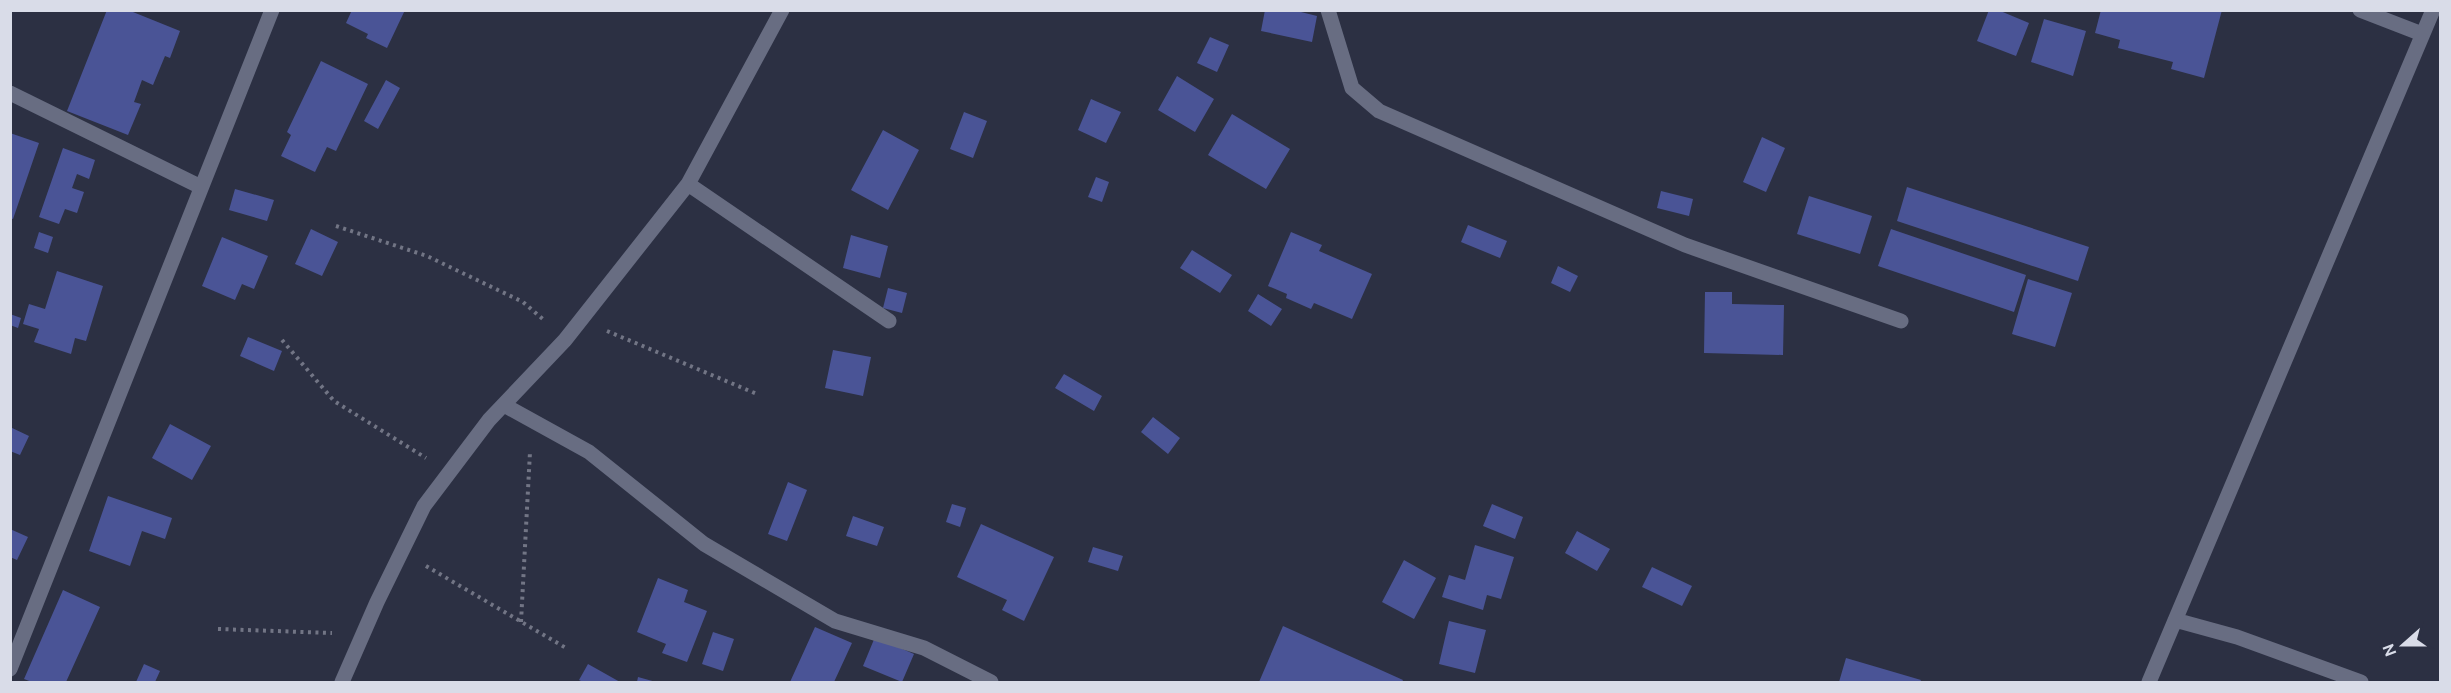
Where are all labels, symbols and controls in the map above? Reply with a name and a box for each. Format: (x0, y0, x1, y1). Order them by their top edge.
north arrow (2373, 615, 2433, 675)
text: N (2378, 642, 2400, 659)

